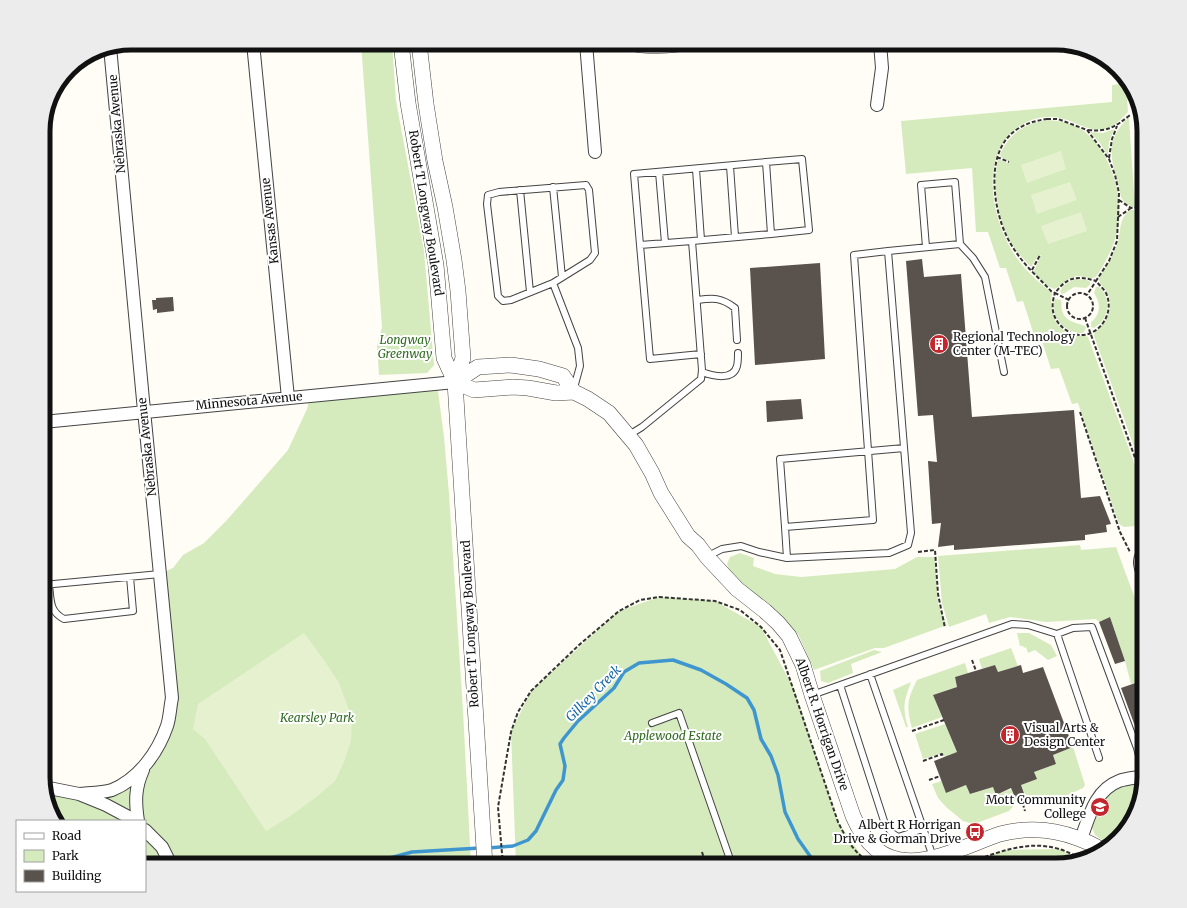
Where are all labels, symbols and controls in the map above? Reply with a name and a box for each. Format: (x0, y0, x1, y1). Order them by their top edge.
street label: Nebraska Avenue (105, 74, 128, 174)
street label: Robert T Longway Boulevard (406, 129, 447, 297)
street label: Kansas Avenue (258, 177, 281, 265)
place label: Regional Technology Center (M-TEC) (953, 329, 1075, 358)
park label: Longway Greenway (378, 332, 433, 361)
building icon: Regional Technology Center (M-TEC) (928, 333, 950, 355)
street label: Minnesota Avenue (195, 388, 303, 413)
street label: Nebraska Avenue (134, 397, 159, 497)
street label: Robert T Longway Boulevard (458, 540, 481, 708)
street label: Albert R. Horrigan Drive (792, 654, 852, 792)
water label: Gilkey Creek (562, 661, 625, 725)
park label: Kearsley Park (279, 710, 355, 725)
place label: Visual Arts & Design Center (1023, 720, 1106, 749)
building icon: Visual Arts & Design Center (999, 724, 1021, 746)
park label: Applewood Estate (623, 728, 722, 743)
place label: Mott Community College (986, 792, 1086, 821)
school or university icon: Mott Community College (1089, 796, 1111, 818)
place label: Albert R Horrigan Drive & Gorman Drive (833, 817, 961, 846)
legend (16, 820, 146, 892)
bus stop icon: Albert R Horrigan Drive & Gorman Drive (964, 821, 986, 843)
text: Road (52, 828, 81, 843)
text: Park (52, 848, 79, 863)
text: Building (52, 868, 102, 883)

